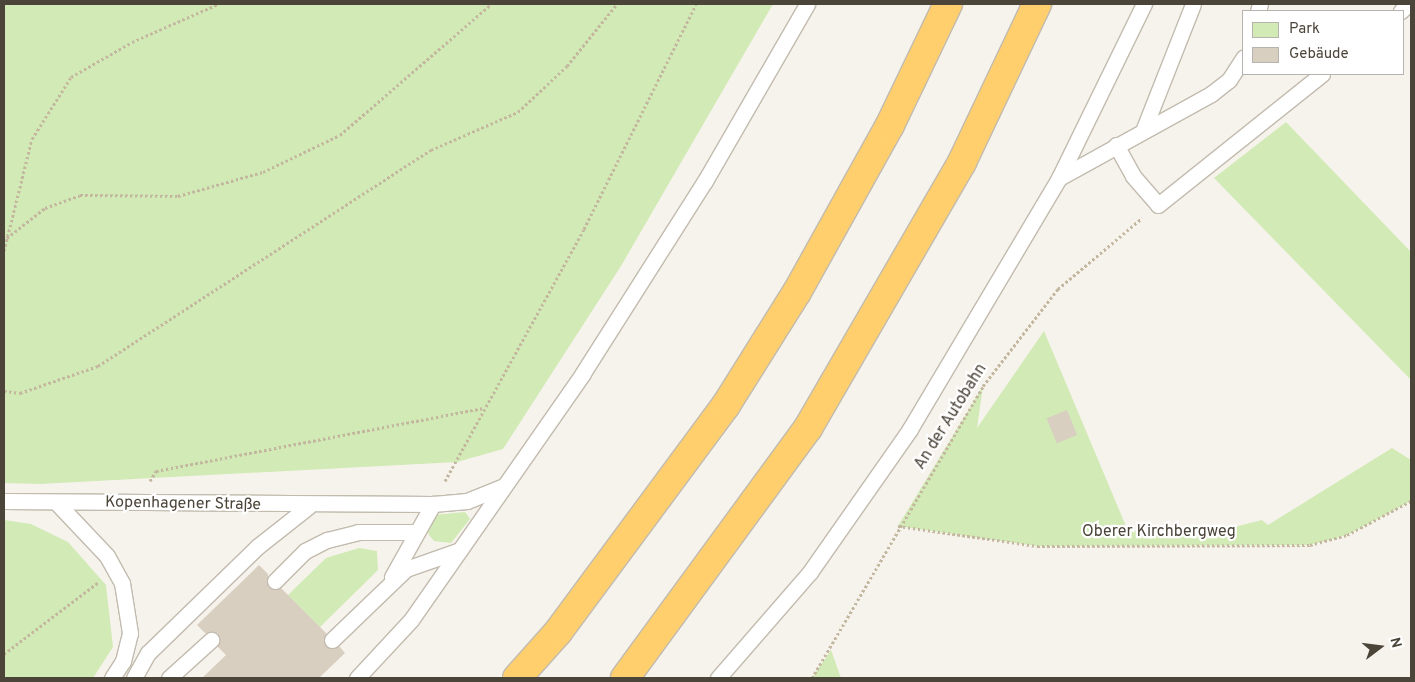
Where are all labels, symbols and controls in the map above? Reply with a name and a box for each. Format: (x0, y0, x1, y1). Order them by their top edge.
legend (1242, 10, 1405, 75)
text: Park (1289, 20, 1320, 39)
text: Gebäude (1289, 45, 1349, 64)
street label: An der Autobahn (911, 360, 991, 474)
street label: Kopenhagener Straße (105, 493, 261, 515)
street label: Oberer Kirchbergweg (1082, 522, 1236, 542)
north arrow (1355, 622, 1405, 672)
text: N (1385, 636, 1404, 650)

